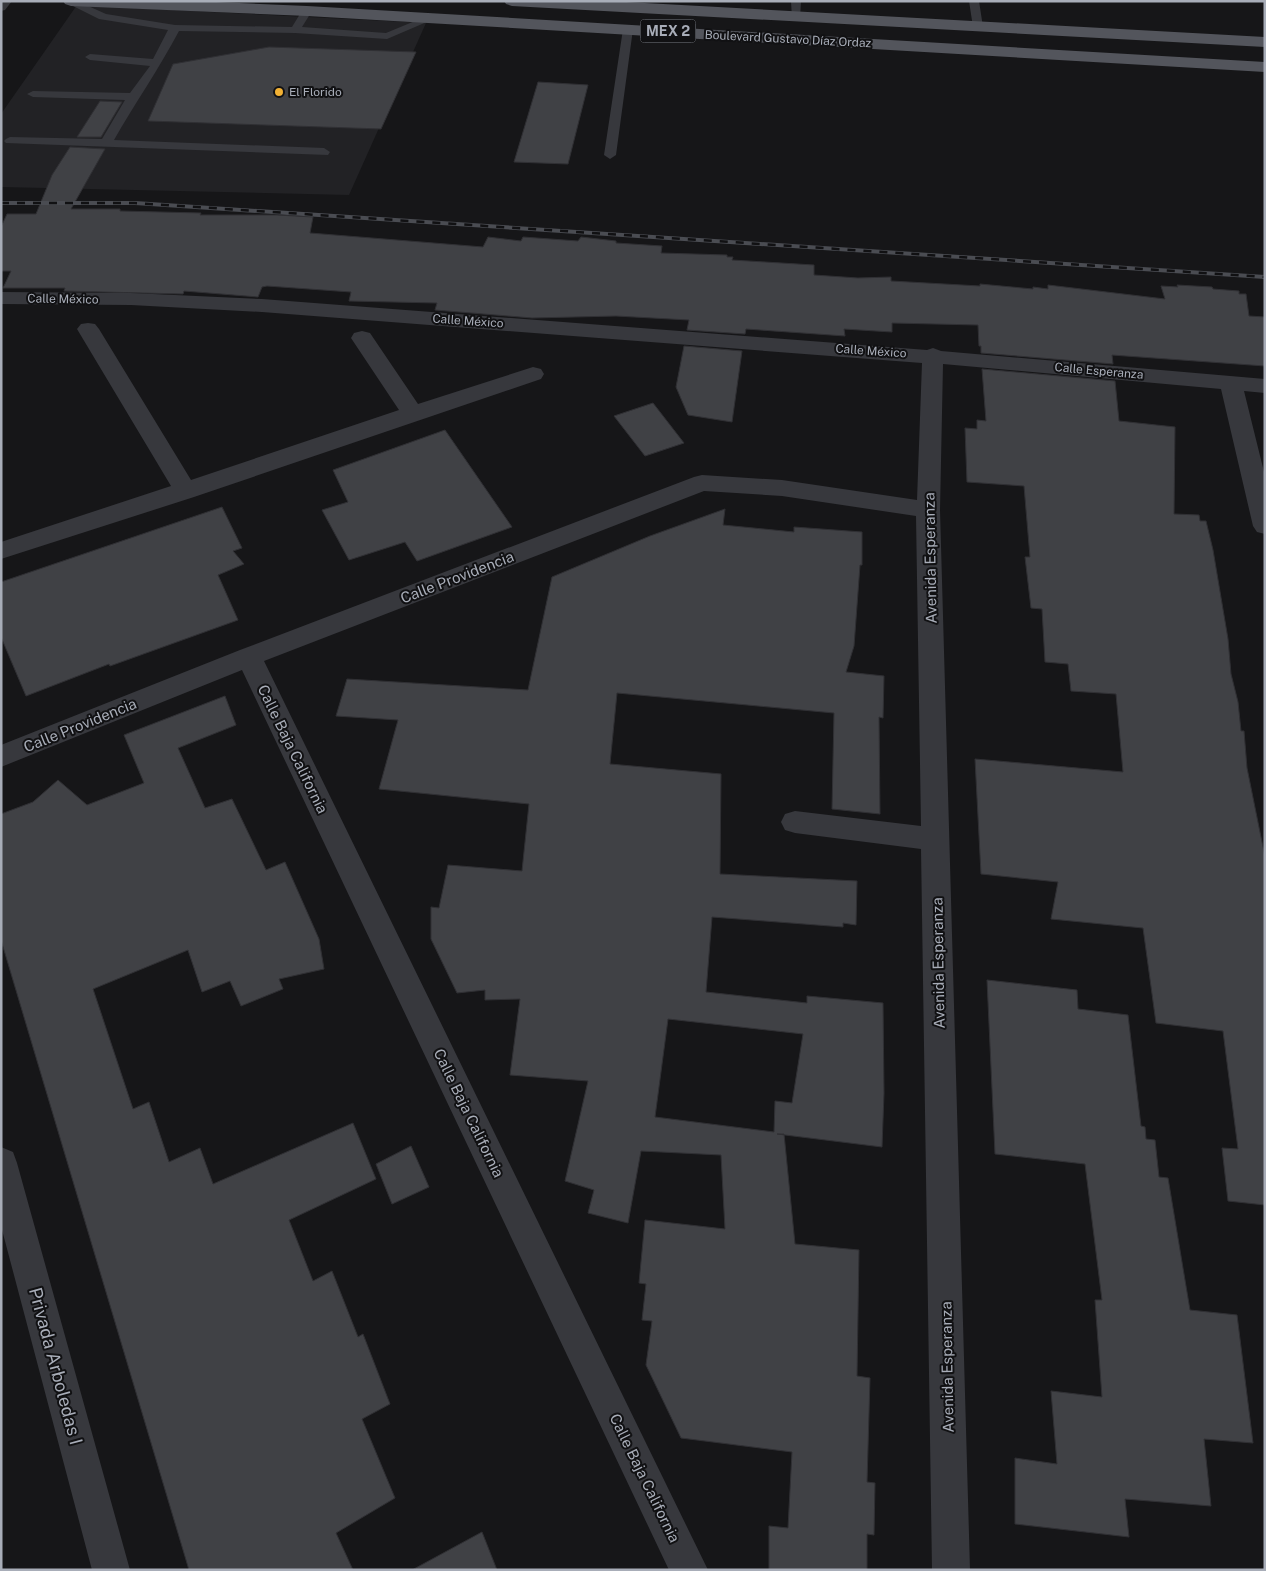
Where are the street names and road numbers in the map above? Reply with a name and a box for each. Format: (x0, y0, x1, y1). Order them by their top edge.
road number: MEX 2 (640, 20, 696, 42)
street label: Boulevard Gustavo Díaz Ordaz (704, 28, 872, 50)
street label: Calle México (27, 291, 99, 307)
street label: Calle México (432, 312, 504, 330)
street label: Calle México (835, 342, 907, 360)
street label: Calle Esperanza (1054, 360, 1144, 382)
street label: Avenida Esperanza (920, 492, 940, 624)
street label: Calle Providencia (398, 548, 516, 606)
street label: Calle Baja California (254, 682, 332, 816)
street label: Calle Providencia (21, 695, 139, 755)
street label: Avenida Esperanza (928, 897, 948, 1029)
street label: Calle Baja California (430, 1046, 508, 1180)
street label: Privada Arboledas I (25, 1285, 87, 1447)
street label: Avenida Esperanza (937, 1301, 957, 1433)
street label: Calle Baja California (606, 1411, 684, 1545)

